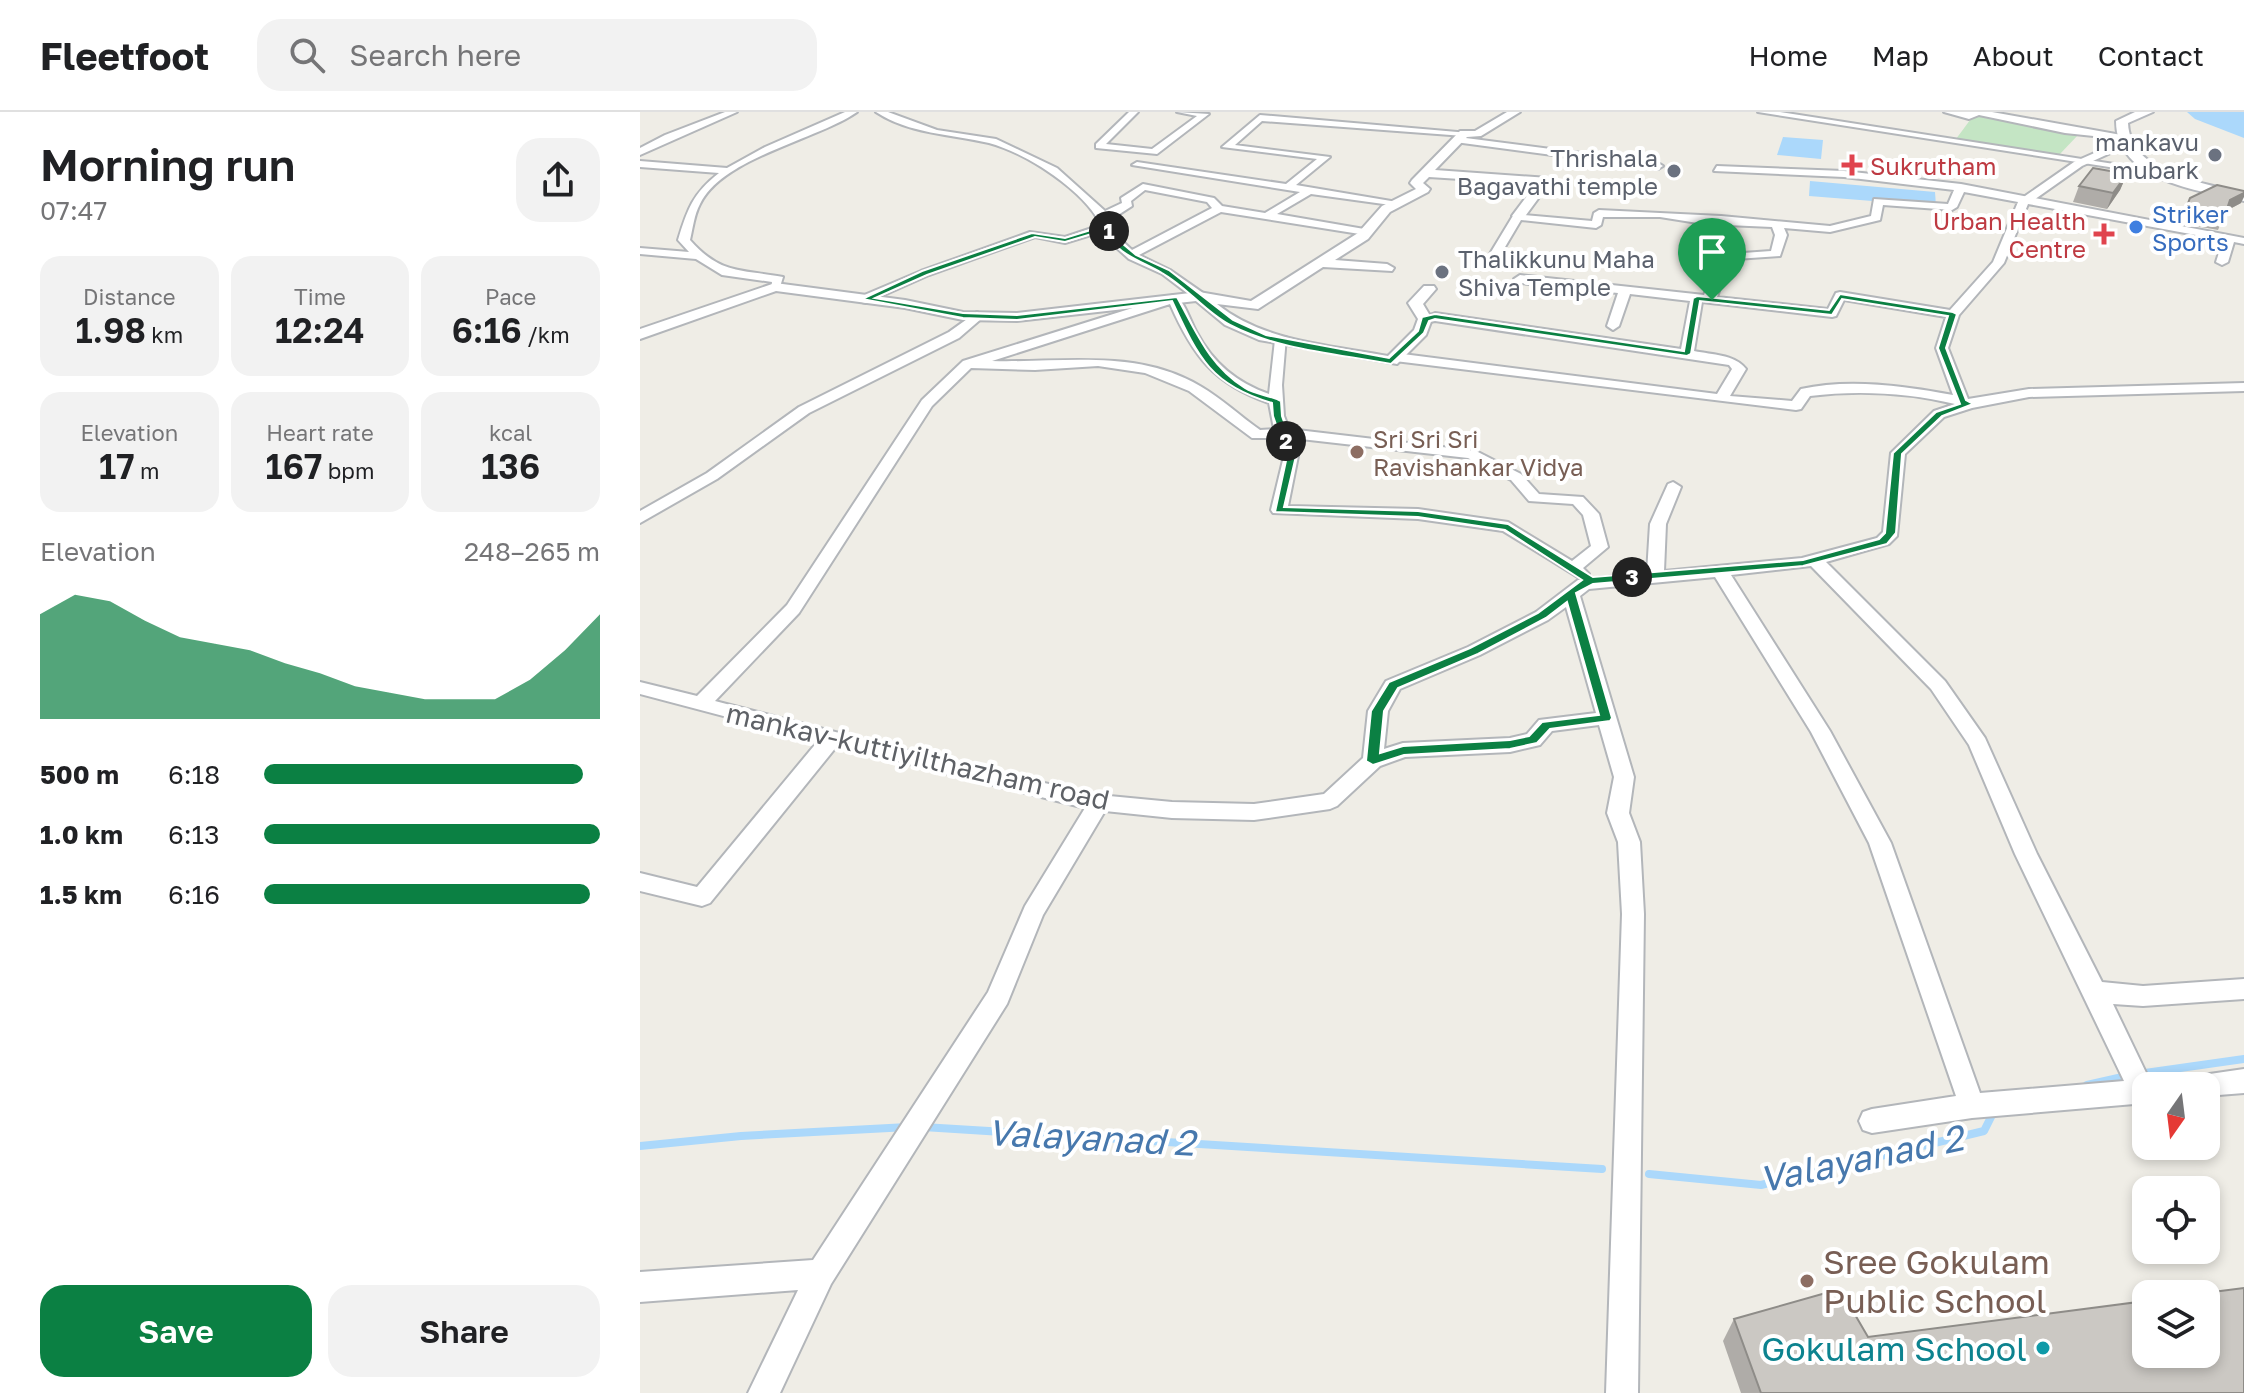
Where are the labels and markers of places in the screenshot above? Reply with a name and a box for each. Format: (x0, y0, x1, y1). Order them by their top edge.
place label: mankavu mubark (2095, 127, 2199, 184)
place label: Thrishala Bagavathi temple (1457, 143, 1658, 200)
marker: mankavu mubark (2206, 146, 2224, 164)
place label: Sukrutham (1870, 151, 1996, 180)
marker: Sukrutham (1841, 154, 1863, 176)
marker: Thrishala Bagavathi temple (1665, 162, 1683, 180)
place label: Striker Sports (2152, 199, 2229, 256)
place label: Urban Health Centre (1933, 206, 2086, 263)
pin: 1 (1089, 211, 1129, 251)
pin (1678, 218, 1746, 300)
marker: Striker Sports (2127, 218, 2145, 236)
marker: Urban Health Centre (2093, 223, 2115, 245)
place label: Thalikkunu Maha Shiva Temple (1458, 244, 1655, 301)
marker: Thalikkunu Maha Shiva Temple (1433, 263, 1451, 281)
pin: 2 (1266, 421, 1306, 461)
place label: Sri Sri Sri Ravishankar Vidya (1373, 424, 1584, 481)
marker: Sri Sri Sri Ravishankar Vidya (1348, 443, 1366, 461)
pin: 3 (1612, 557, 1652, 597)
place label: Sree Gokulam Public School (1823, 1241, 2050, 1320)
marker: Sree Gokulam Public School (1798, 1272, 1816, 1290)
place label: Gokulam School (1761, 1328, 2027, 1368)
marker: Gokulam School (2034, 1339, 2052, 1357)

